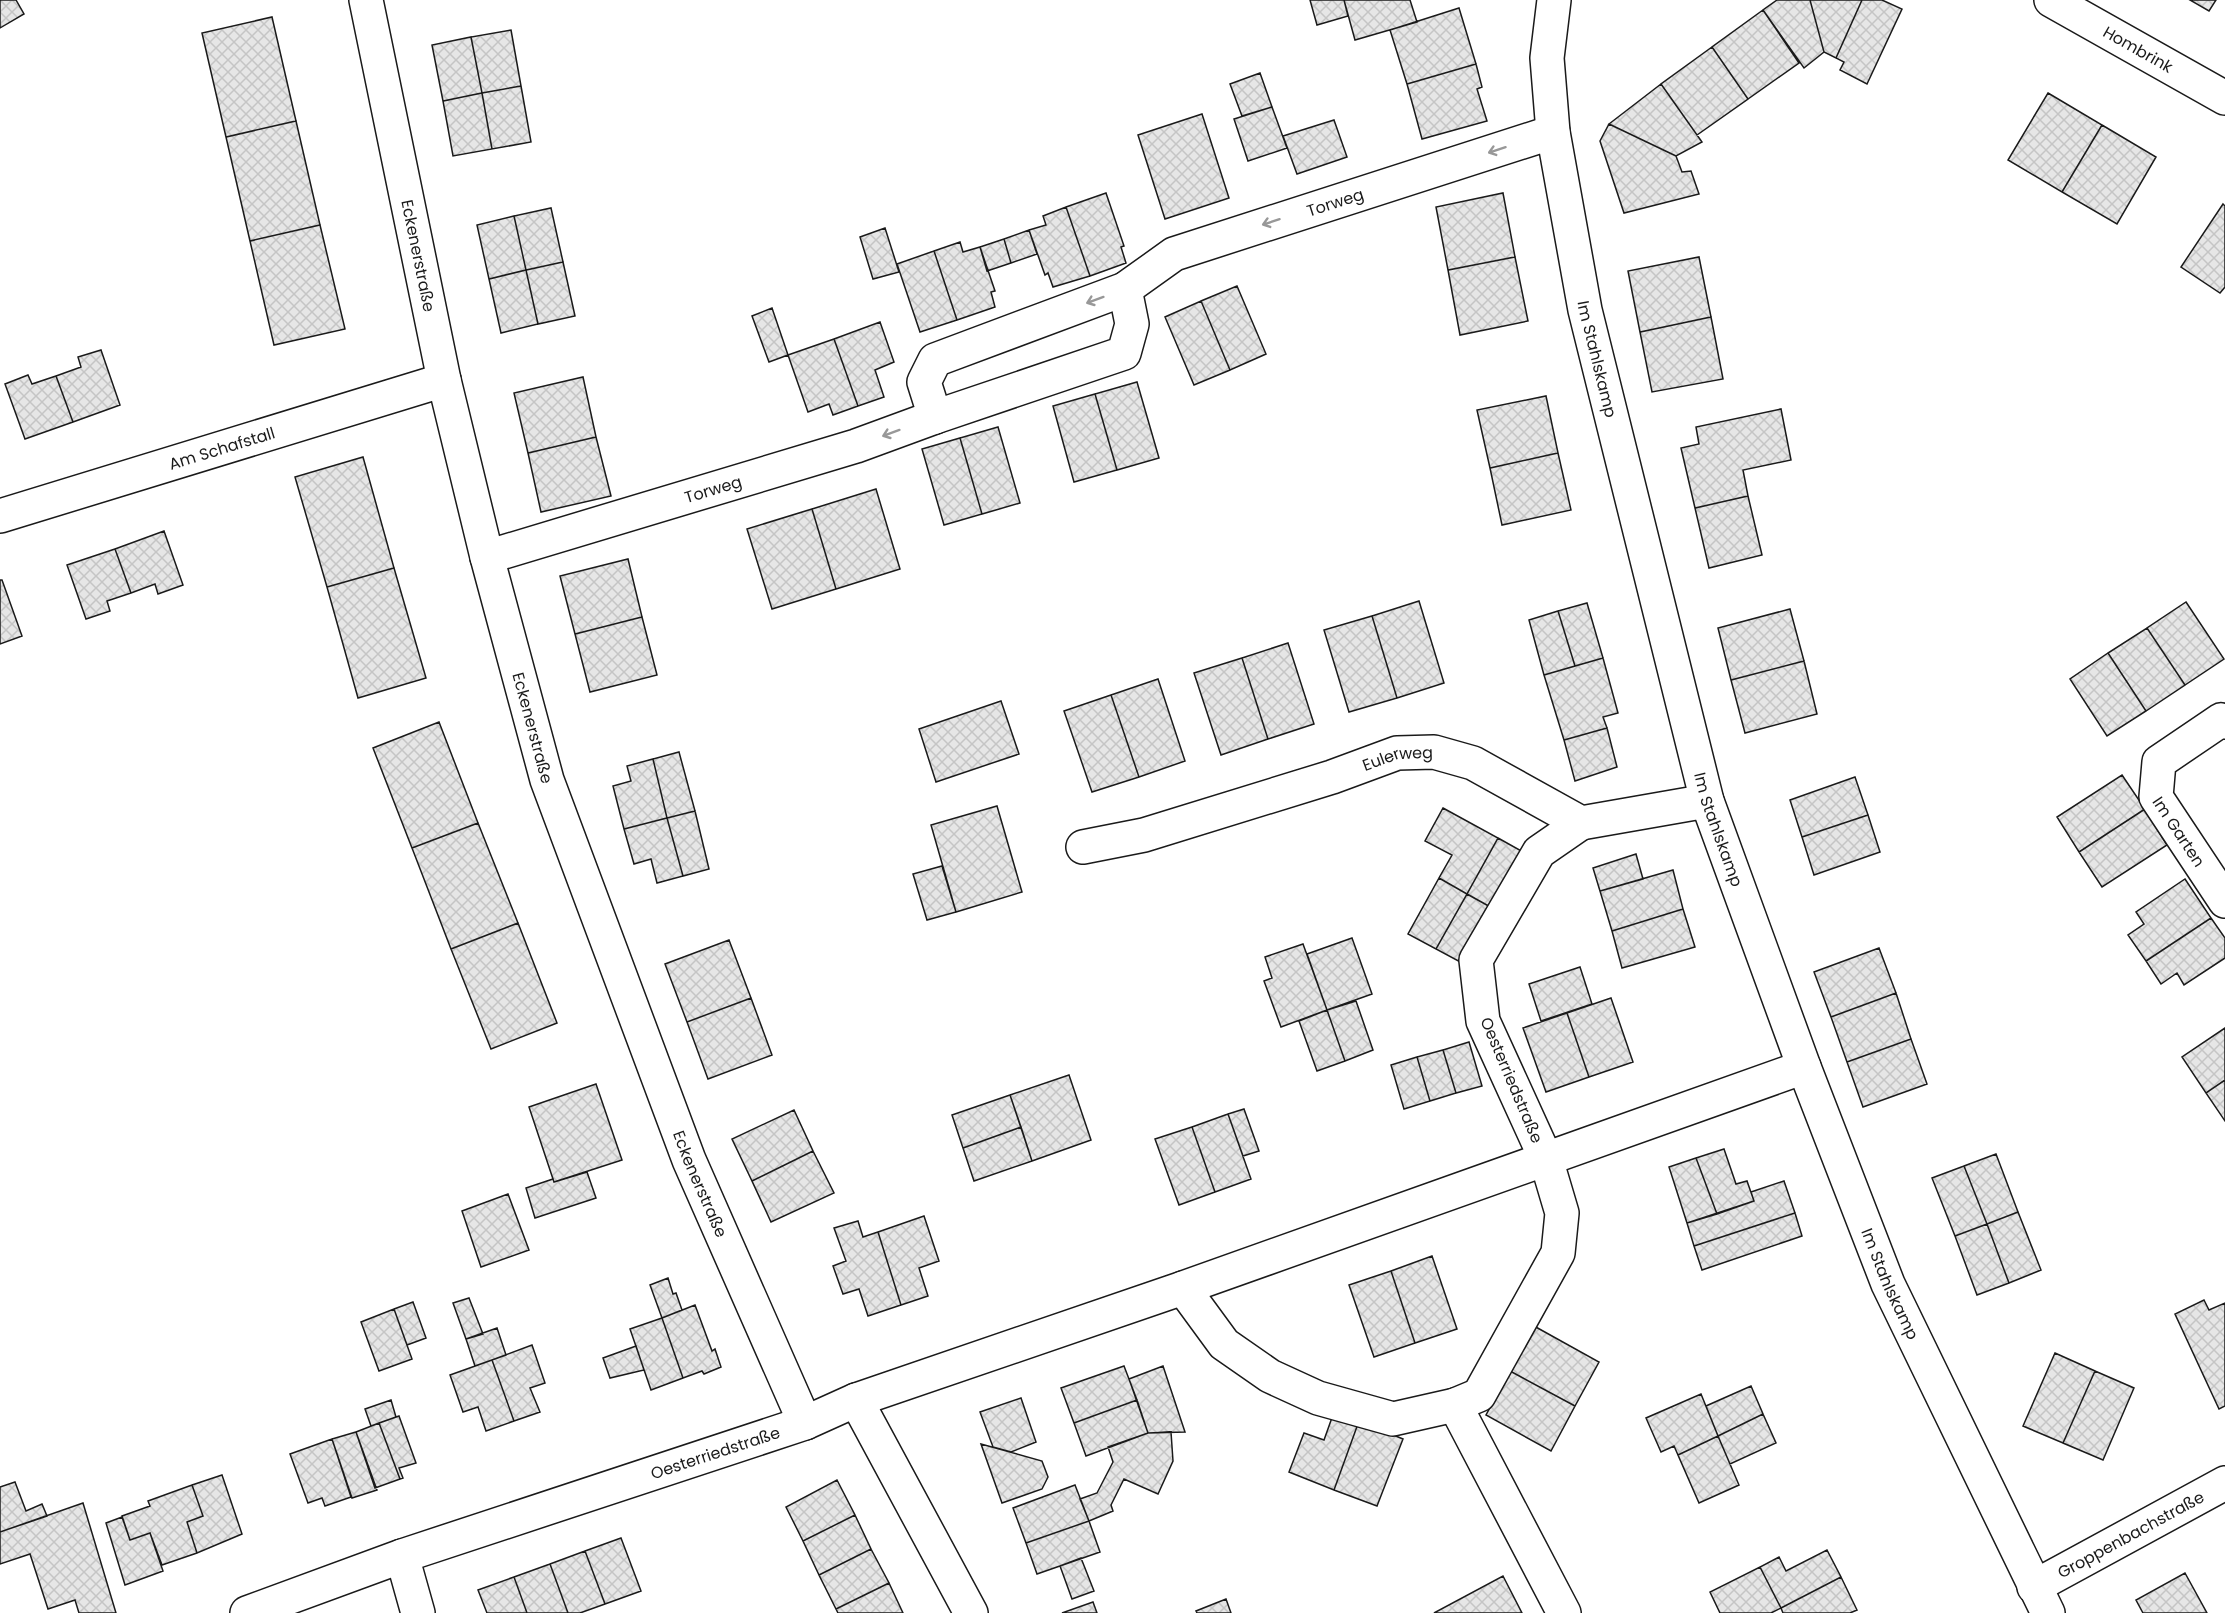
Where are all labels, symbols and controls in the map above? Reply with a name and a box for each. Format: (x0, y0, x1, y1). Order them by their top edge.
street label: Hombrink (2099, 21, 2178, 79)
one-way arrow (1488, 145, 1507, 156)
street label: Torweg (1304, 183, 1367, 223)
street label: Eckenerstraße (395, 198, 441, 314)
one-way arrow (1262, 218, 1281, 229)
one-way arrow (1086, 295, 1104, 306)
street label: Im Stahlskamp (1572, 299, 1622, 420)
street label: Am Schafstall (166, 421, 278, 476)
one-way arrow (882, 429, 901, 440)
street label: Torweg (682, 470, 745, 509)
street label: Eckenerstraße (507, 670, 558, 786)
street label: Eulerweg (1359, 741, 1433, 777)
street label: Im Stahlskamp (1688, 770, 1748, 890)
street label: Im Garten (2147, 792, 2210, 872)
street label: Oesterriedstraße (1475, 1014, 1549, 1147)
street label: Eckenerstraße (667, 1127, 733, 1241)
street label: Im Stahlskamp (1855, 1225, 1924, 1344)
street label: Oesterriedstraße (648, 1421, 783, 1485)
street label: Groppenbachstraße (2053, 1486, 2208, 1584)

